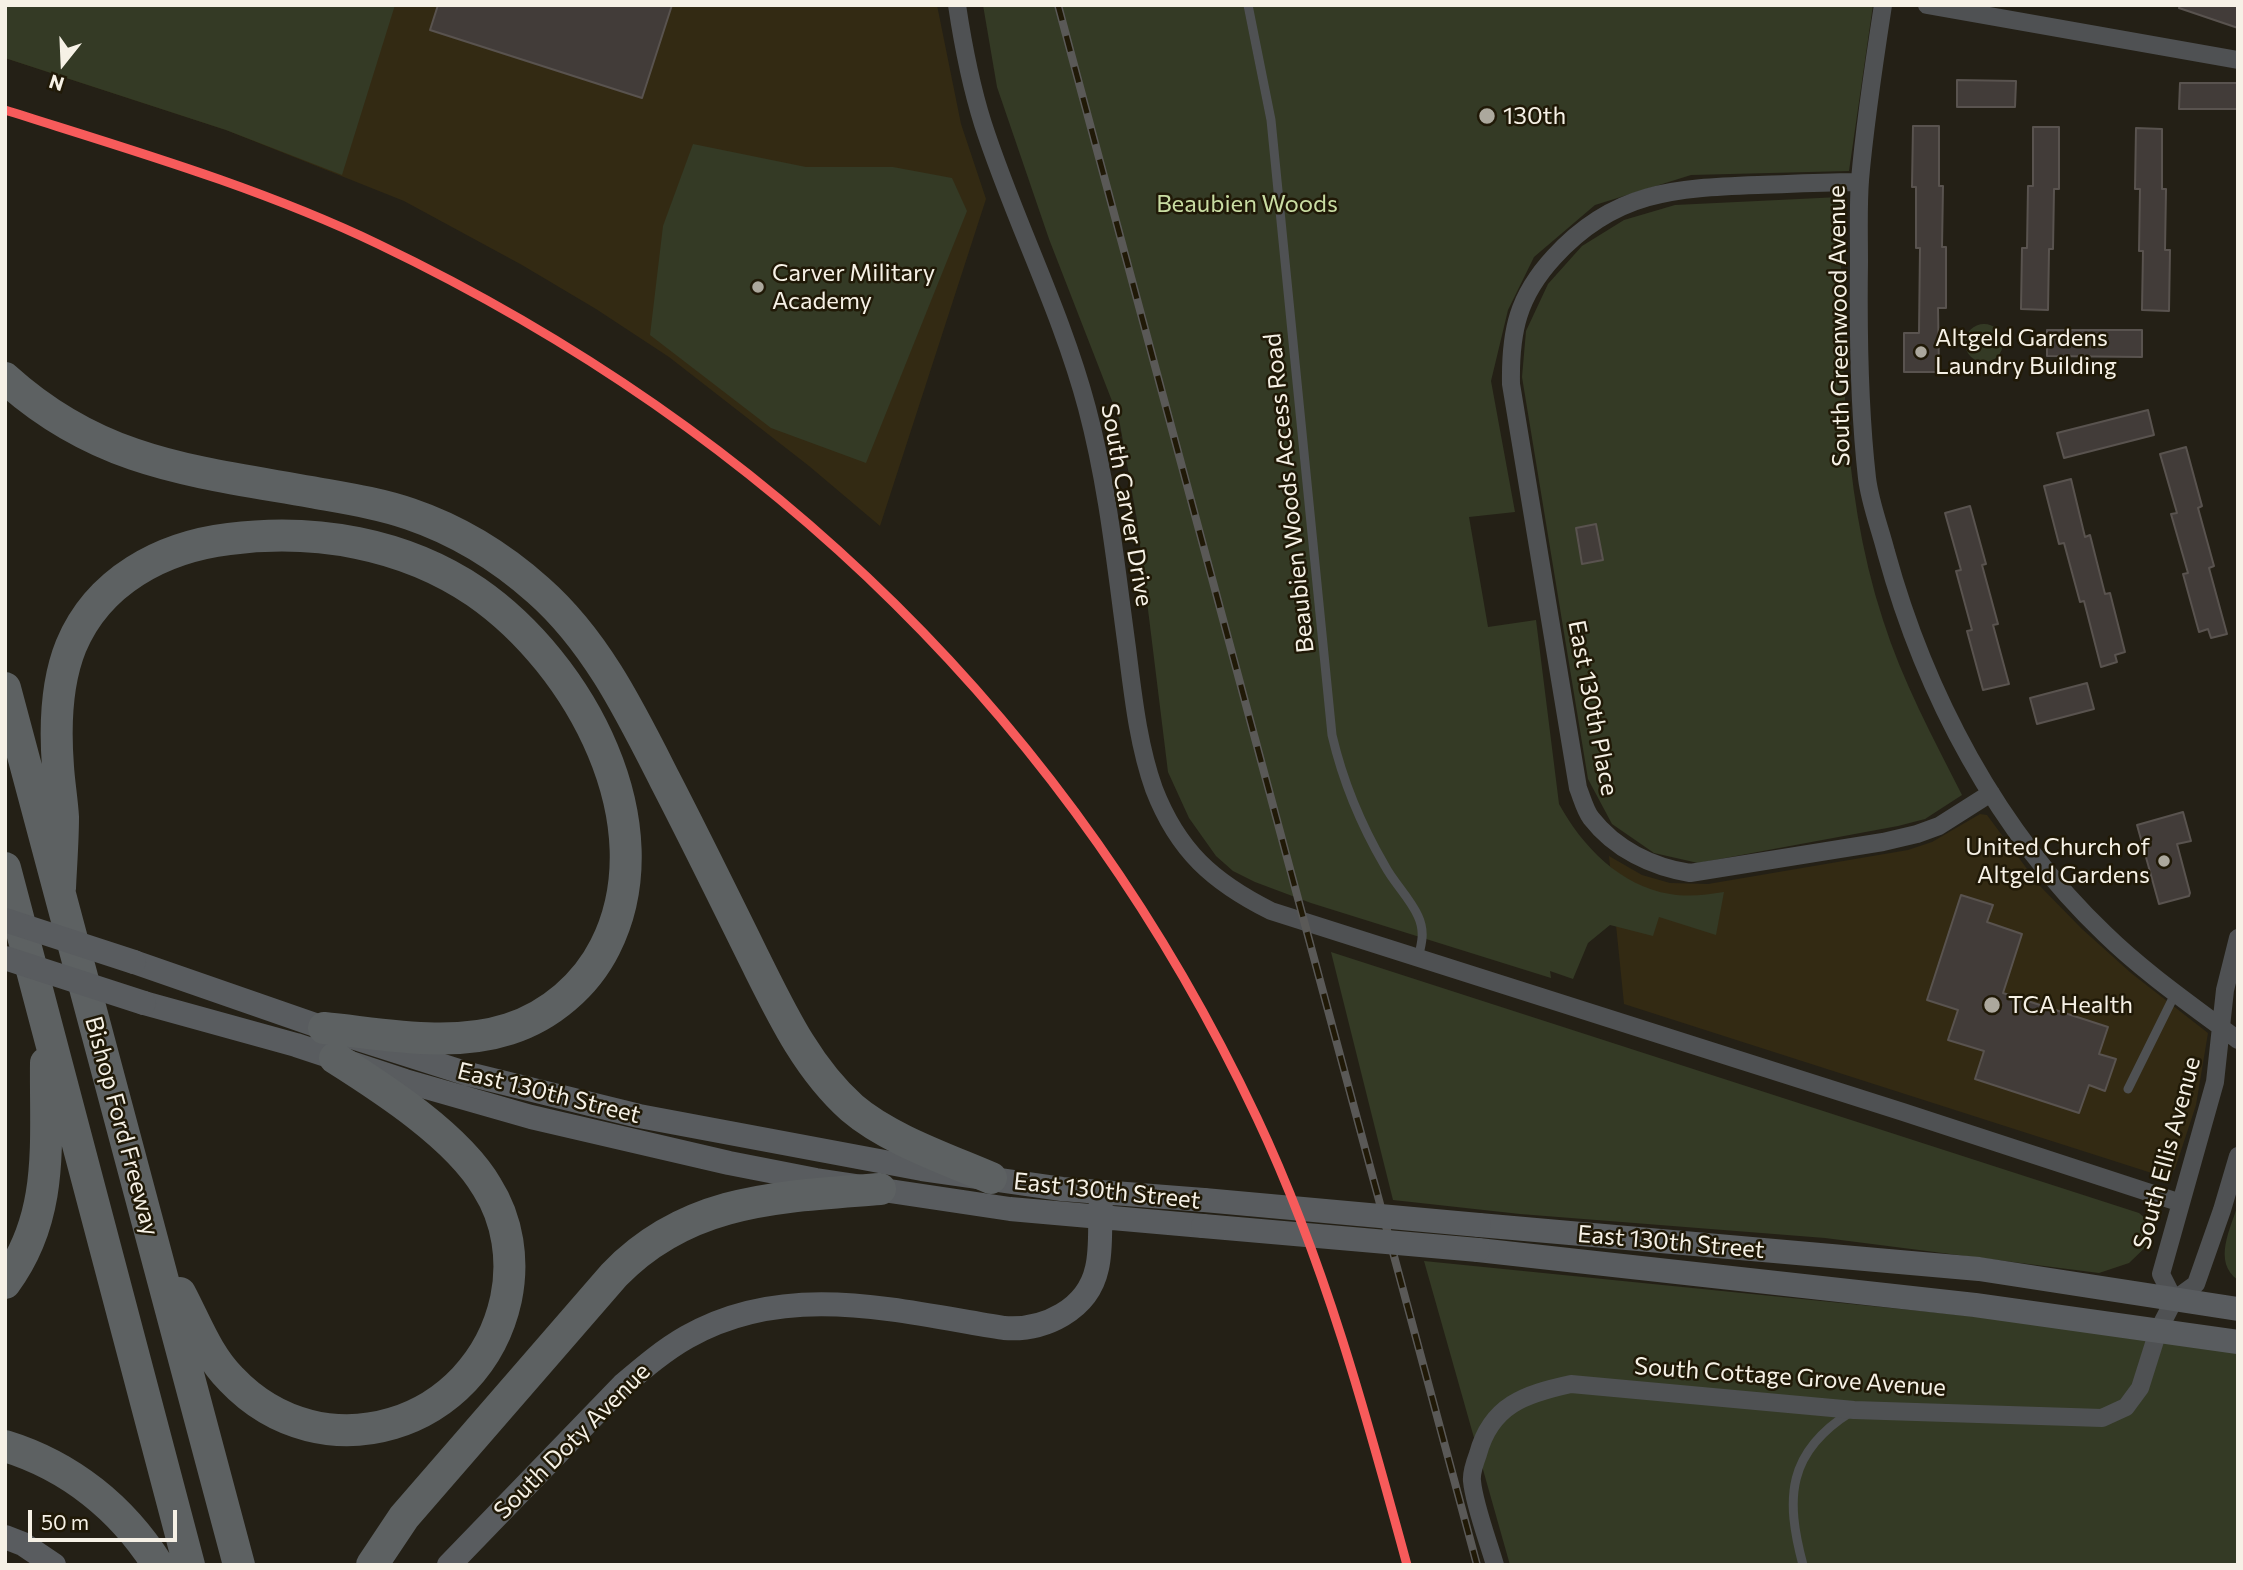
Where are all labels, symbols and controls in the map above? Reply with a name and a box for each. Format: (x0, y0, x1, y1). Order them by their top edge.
north arrow (28, 28, 98, 98)
text: N (46, 70, 67, 97)
place label: 130th (1503, 102, 1566, 130)
marker: 130th (1477, 106, 1497, 126)
street label: South Greenwood Avenue (1822, 185, 1856, 467)
park label: Beaubien Woods (1156, 190, 1338, 218)
place label: Carver Military Academy (772, 259, 935, 315)
marker: Carver Military Academy (750, 279, 766, 295)
place label: Altgeld Gardens Laundry Building (1935, 324, 2117, 380)
street label: Beaubien Woods Access Road (1258, 332, 1320, 654)
marker: Altgeld Gardens Laundry Building (1913, 344, 1929, 360)
street label: South Carver Drive (1095, 401, 1159, 609)
street label: East 130th Place (1562, 618, 1624, 798)
place label: United Church of Altgeld Gardens (1965, 833, 2150, 889)
marker: United Church of Altgeld Gardens (2156, 853, 2172, 869)
place label: TCA Health (2008, 991, 2133, 1019)
marker: TCA Health (1982, 995, 2002, 1015)
street label: Bishop Ford Freeway (79, 1013, 165, 1239)
street label: South Ellis Avenue (2127, 1054, 2207, 1252)
street label: East 130th Street (454, 1056, 644, 1130)
street label: East 130th Street (1012, 1167, 1202, 1215)
street label: East 130th Street (1576, 1219, 1766, 1265)
street label: South Cottage Grove Avenue (1633, 1352, 1947, 1402)
street label: South Doty Avenue (488, 1357, 656, 1525)
scale bar (32, 1496, 180, 1540)
text: 50 m (41, 1509, 89, 1534)

